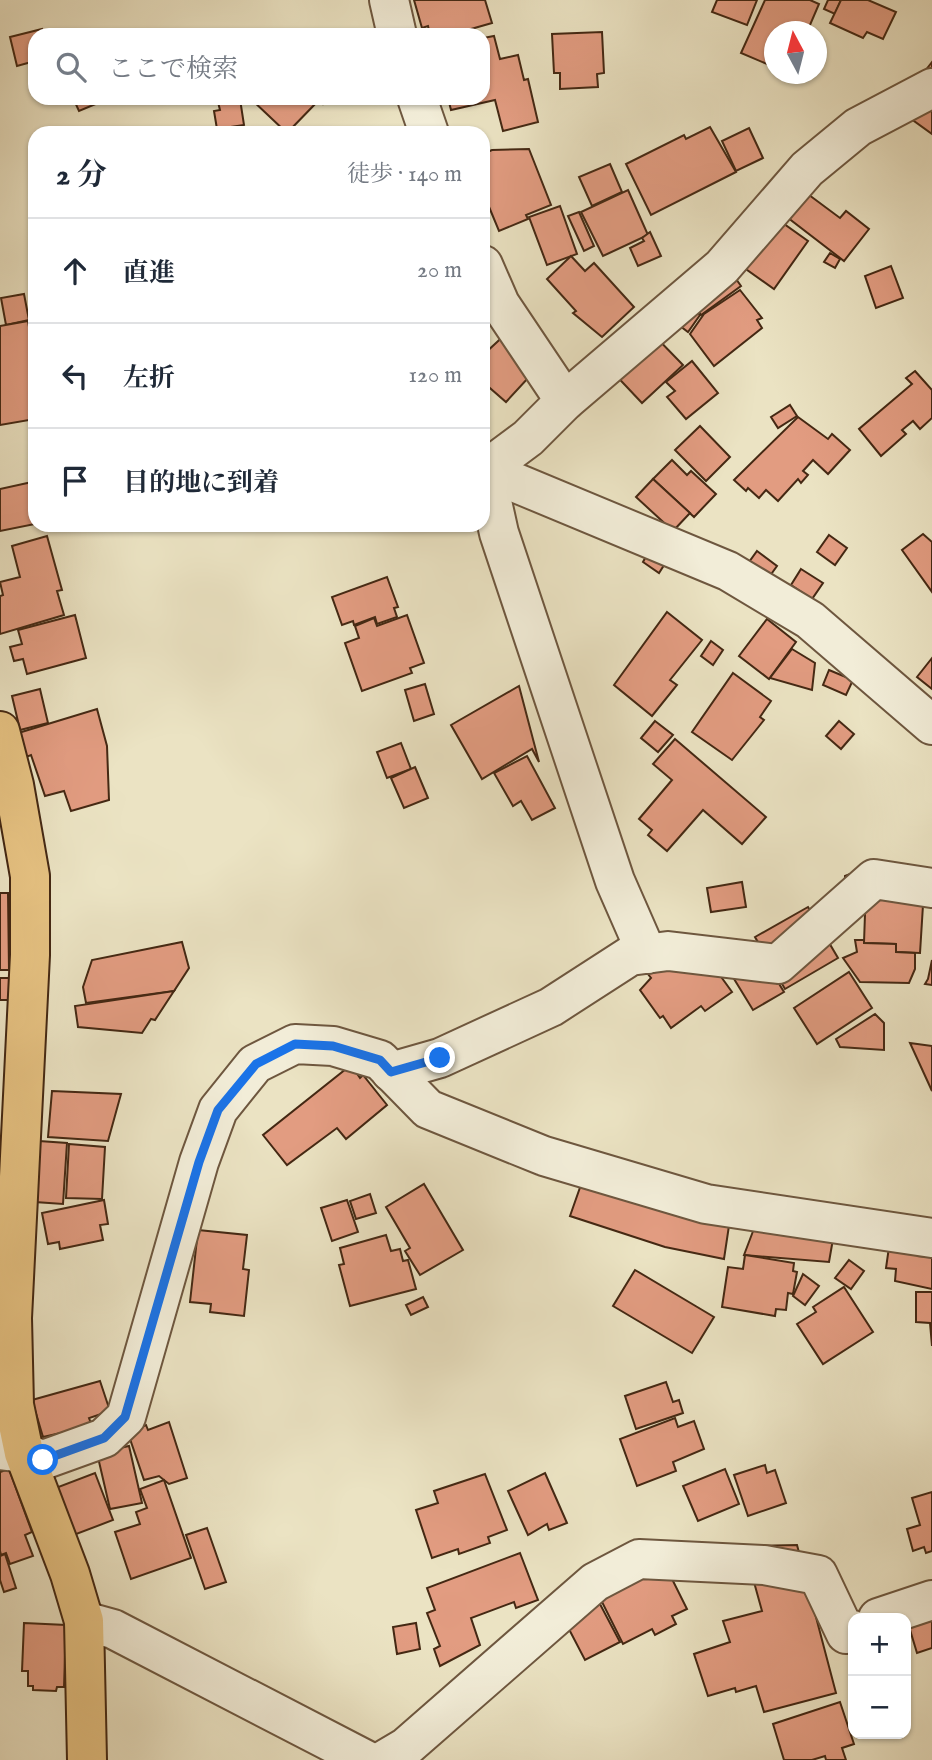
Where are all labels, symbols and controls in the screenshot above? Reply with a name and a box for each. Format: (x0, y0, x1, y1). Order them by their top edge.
north arrow (764, 21, 827, 84)
search box (28, 28, 490, 105)
icon: search (52, 48, 90, 86)
text: ここで検索 (108, 53, 238, 86)
text: 2 分 (56, 157, 107, 195)
text: 徒歩 · 140 m (347, 160, 462, 189)
icon: ahead (56, 252, 94, 290)
text: 20 m (417, 256, 462, 285)
text: 直進 (123, 257, 175, 290)
icon: left (56, 357, 94, 395)
text: 120 m (409, 361, 462, 390)
text: 左折 (123, 362, 175, 395)
icon: arrive (56, 462, 94, 500)
text: 目的地に到着 (123, 467, 279, 500)
route end (424, 1042, 455, 1073)
route start (27, 1444, 58, 1475)
map controls (848, 1613, 911, 1739)
button: + (848, 1613, 911, 1676)
button: − (848, 1676, 911, 1739)

